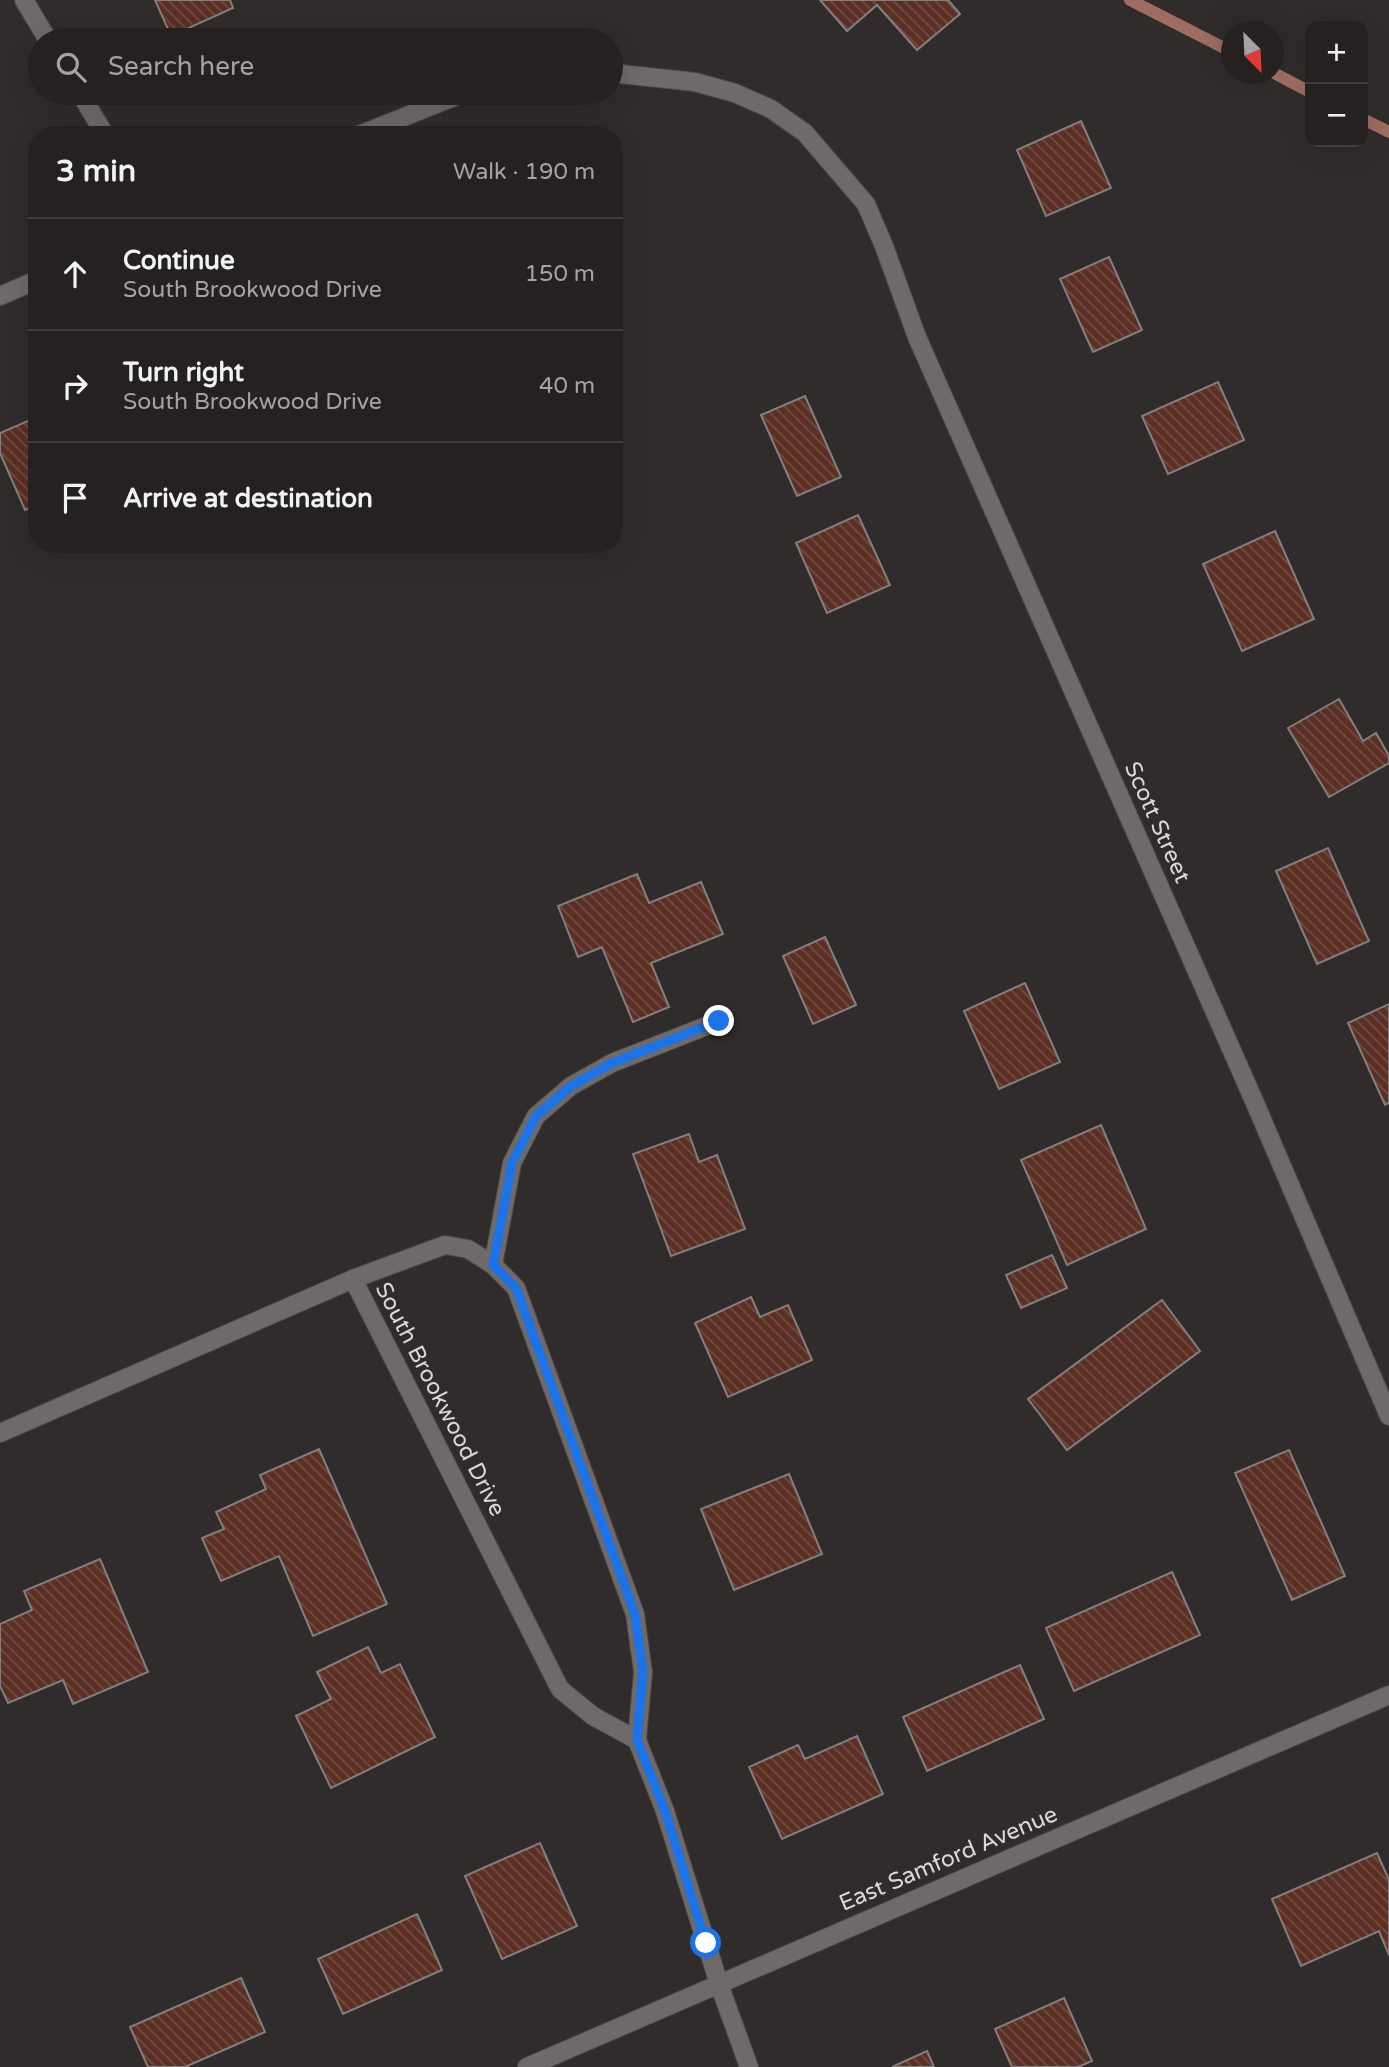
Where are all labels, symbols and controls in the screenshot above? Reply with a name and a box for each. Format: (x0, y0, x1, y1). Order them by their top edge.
north arrow (1221, 21, 1284, 84)
map controls (1305, 21, 1368, 147)
button: + (1305, 21, 1368, 84)
search box (28, 28, 623, 105)
icon: search (52, 48, 90, 86)
text: Search here (108, 51, 254, 82)
button: − (1305, 84, 1368, 147)
text: 3 min (56, 153, 136, 190)
text: Walk · 190 m (453, 158, 595, 186)
text: Continue (123, 245, 235, 276)
icon: ahead (56, 255, 94, 293)
text: 150 m (525, 260, 595, 288)
text: South Brookwood Drive (123, 276, 382, 304)
text: Turn right (123, 357, 244, 388)
icon: right (56, 367, 94, 405)
text: 40 m (539, 372, 595, 400)
text: South Brookwood Drive (123, 388, 382, 416)
icon: arrive (56, 479, 94, 517)
text: Arrive at destination (123, 483, 373, 514)
street label: Scott Street (1118, 758, 1196, 887)
route end (703, 1005, 734, 1036)
street label: South Brookwood Drive (369, 1278, 511, 1521)
street label: East Samford Avenue (835, 1800, 1062, 1918)
route start (690, 1927, 721, 1958)

